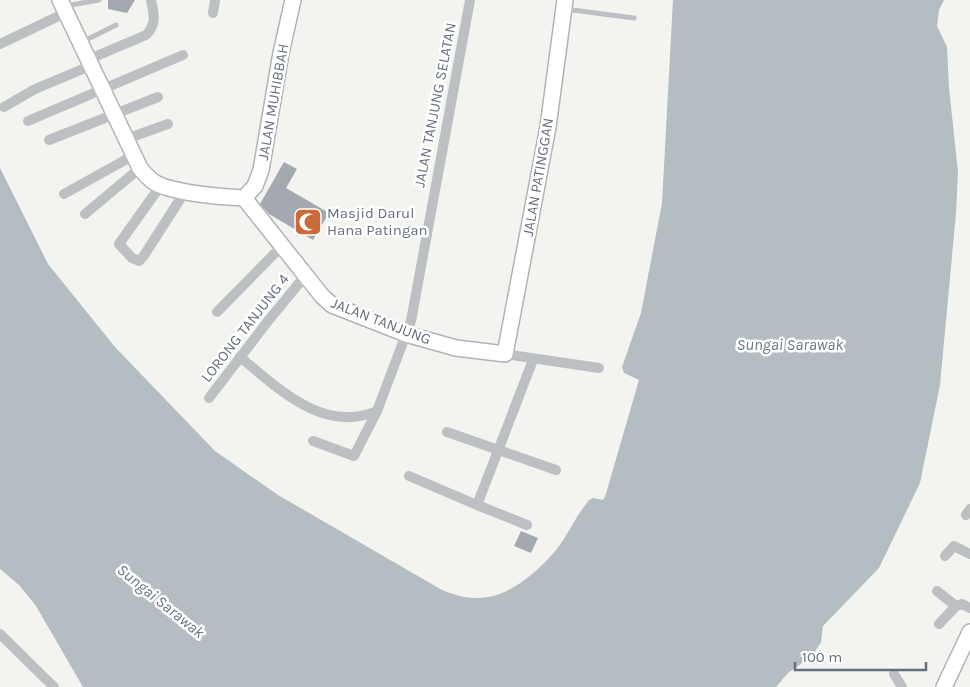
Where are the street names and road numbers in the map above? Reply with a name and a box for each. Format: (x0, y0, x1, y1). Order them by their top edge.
street label: JALAN TANJUNG SELATAN (410, 21, 460, 189)
street label: JALAN MUHIBBAH (254, 42, 292, 162)
street label: JALAN PATINGGAN (519, 116, 557, 238)
street label: LORONG TANJUNG 4 (197, 270, 293, 386)
street label: JALAN TANJUNG (328, 294, 434, 348)

